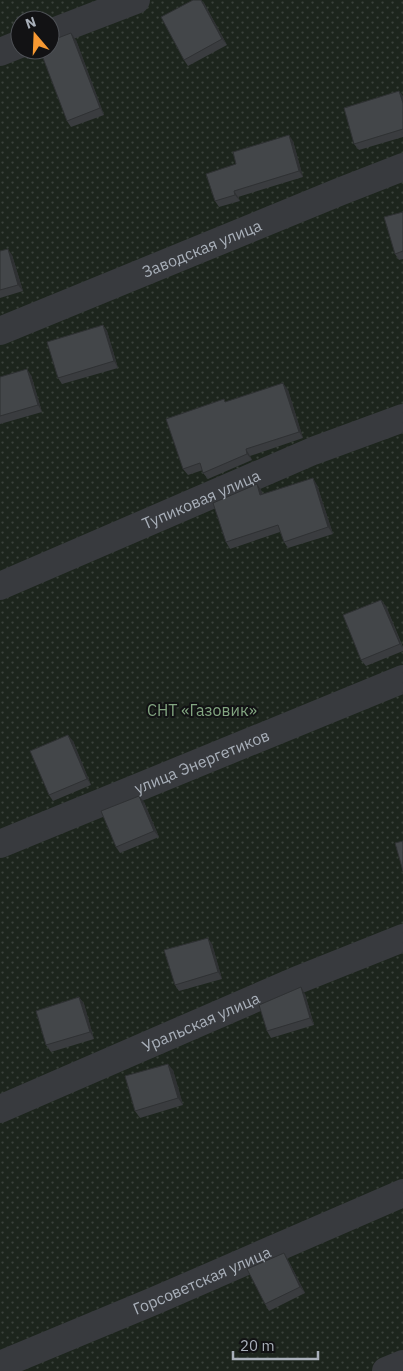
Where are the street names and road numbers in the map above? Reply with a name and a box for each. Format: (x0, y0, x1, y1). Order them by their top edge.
street label: Заводская улица (139, 215, 265, 282)
street label: Тупиковая улица (139, 465, 264, 534)
street label: улица Энергетиков (131, 725, 272, 798)
street label: Уральская улица (139, 987, 263, 1056)
street label: Горсоветская улица (130, 1241, 274, 1319)

